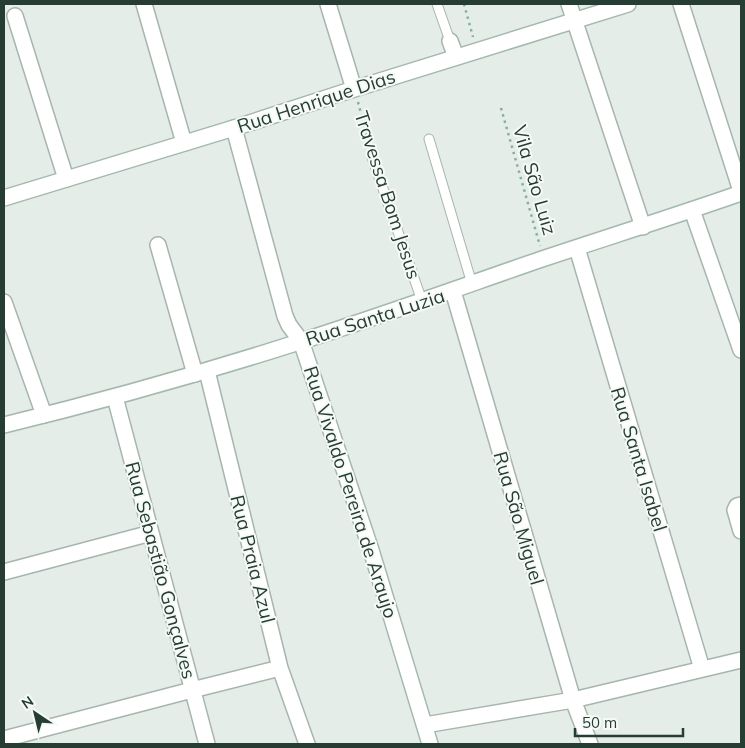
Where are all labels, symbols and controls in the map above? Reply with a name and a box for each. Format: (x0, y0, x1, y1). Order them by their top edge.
street label: Rua Henrique Dias (234, 64, 398, 138)
street label: Travessa Bom Jesus (349, 108, 427, 282)
street label: Vila São Luiz (508, 122, 562, 238)
street label: Rua Santa Luzia (302, 283, 448, 351)
street label: Rua Vivaldo Pereira de Araujo (299, 363, 403, 621)
street label: Rua Santa Isabel (606, 384, 672, 534)
street label: Rua São Miguel (488, 449, 550, 587)
street label: Rua Sebastião Gonçalves (120, 459, 202, 681)
street label: Rua Praia Azul (226, 493, 280, 625)
north arrow (10, 688, 60, 738)
text: N (18, 692, 37, 713)
scale bar (575, 706, 682, 738)
text: 50 m (582, 713, 617, 732)

